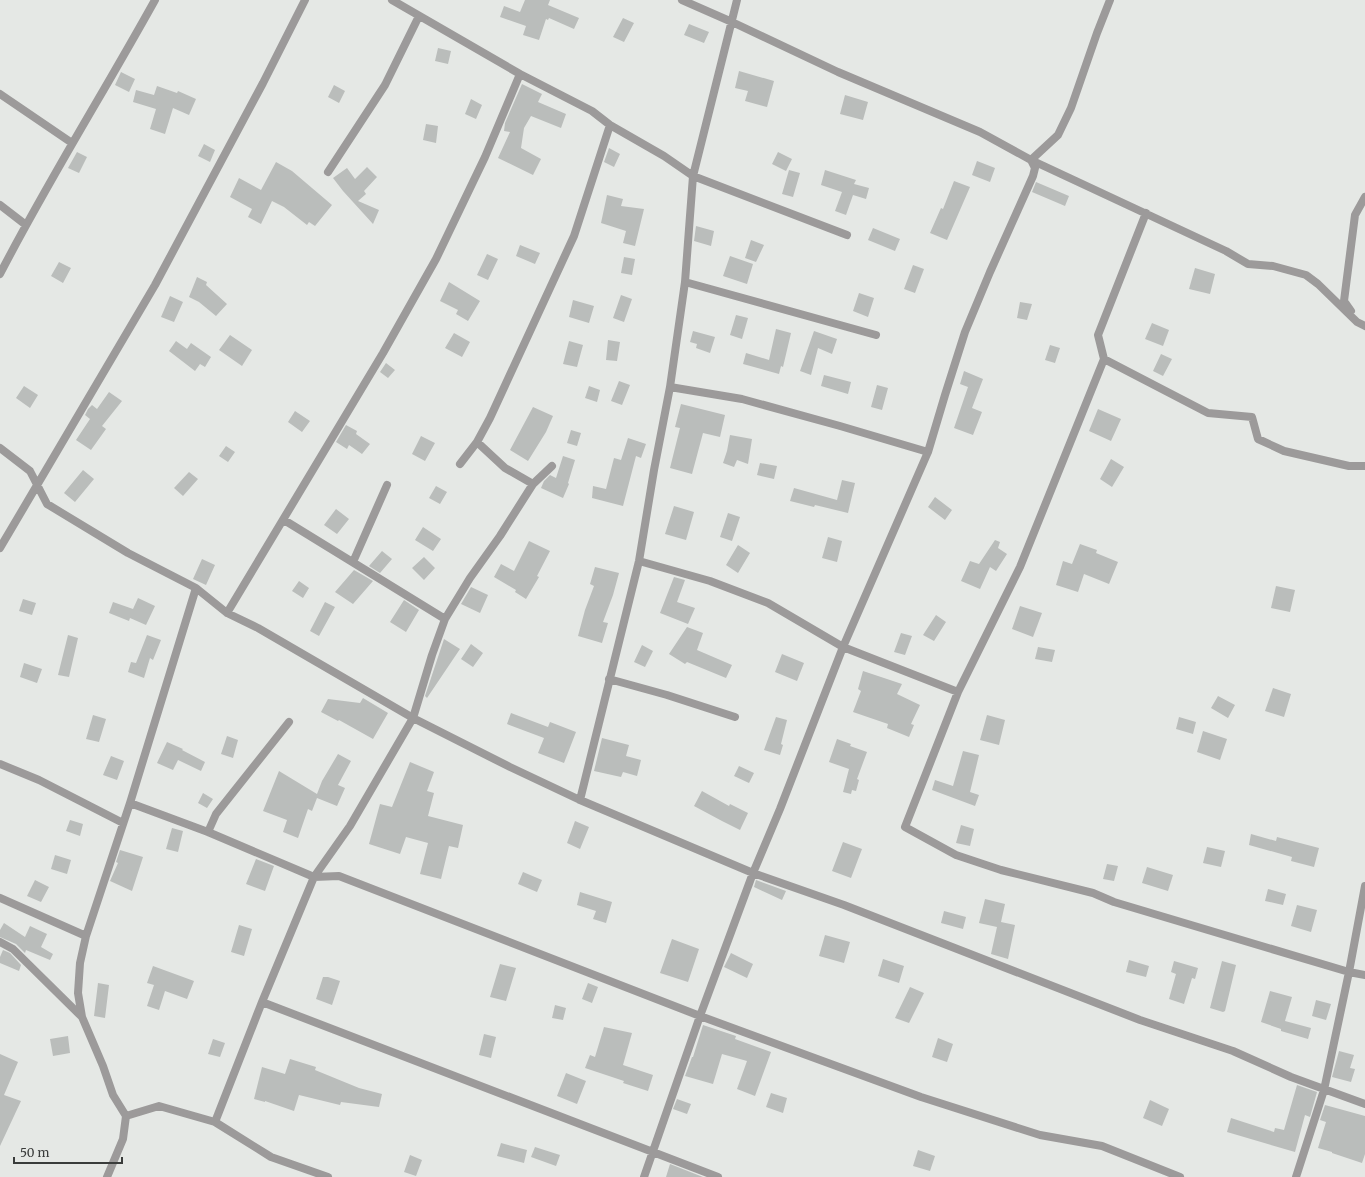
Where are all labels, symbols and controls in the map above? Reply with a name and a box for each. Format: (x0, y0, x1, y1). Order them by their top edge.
scale bar (14, 1139, 122, 1165)
text: 50 m (20, 1145, 49, 1160)

